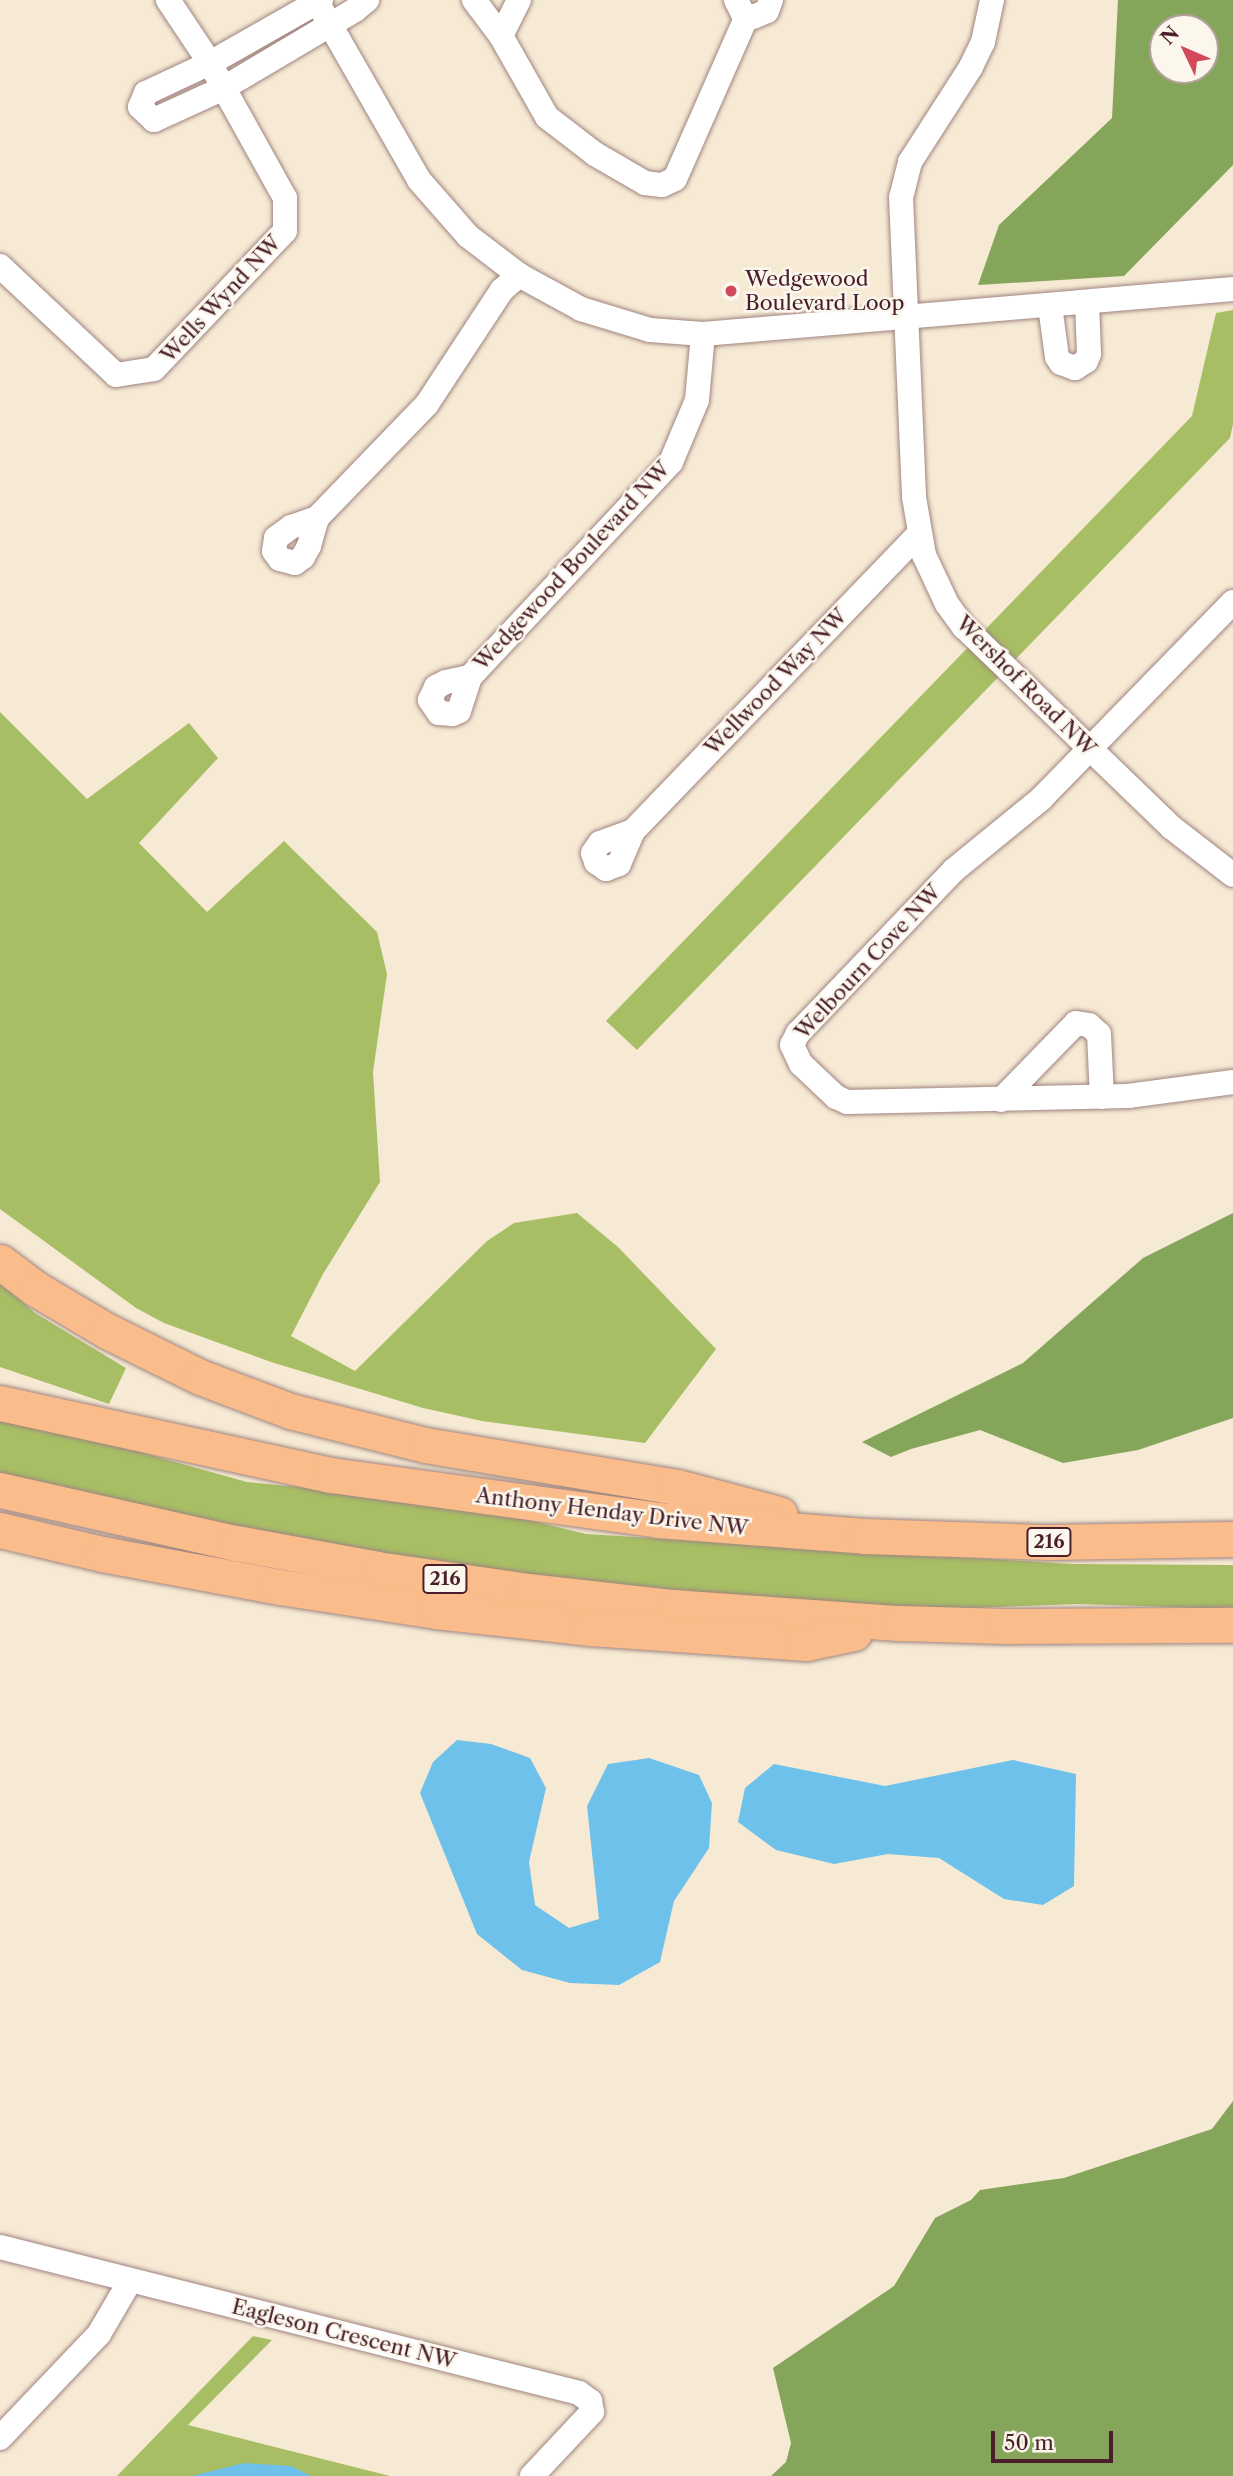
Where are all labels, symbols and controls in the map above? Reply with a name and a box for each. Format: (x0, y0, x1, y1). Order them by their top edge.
north arrow (1149, 14, 1219, 84)
text: N (1156, 22, 1184, 49)
street label: Wells Wynd NW (155, 230, 287, 368)
place label: Wedgewood Boulevard Loop (745, 266, 904, 316)
marker: Wedgewood Boulevard Loop (723, 283, 739, 299)
street label: Wedgewood Boulevard NW (469, 456, 675, 676)
street label: Wellwood Way NW (699, 603, 853, 761)
street label: Wershof Road NW (951, 611, 1101, 761)
street label: Welbourn Cove NW (790, 879, 946, 1045)
street label: Anthony Henday Drive NW (474, 1483, 750, 1541)
road number: 216 (1026, 1526, 1072, 1558)
road number: 216 (422, 1564, 468, 1595)
street label: Eagleson Crescent NW (229, 2294, 459, 2374)
scale bar (995, 2416, 1118, 2460)
text: 50 m (1004, 2430, 1054, 2455)

